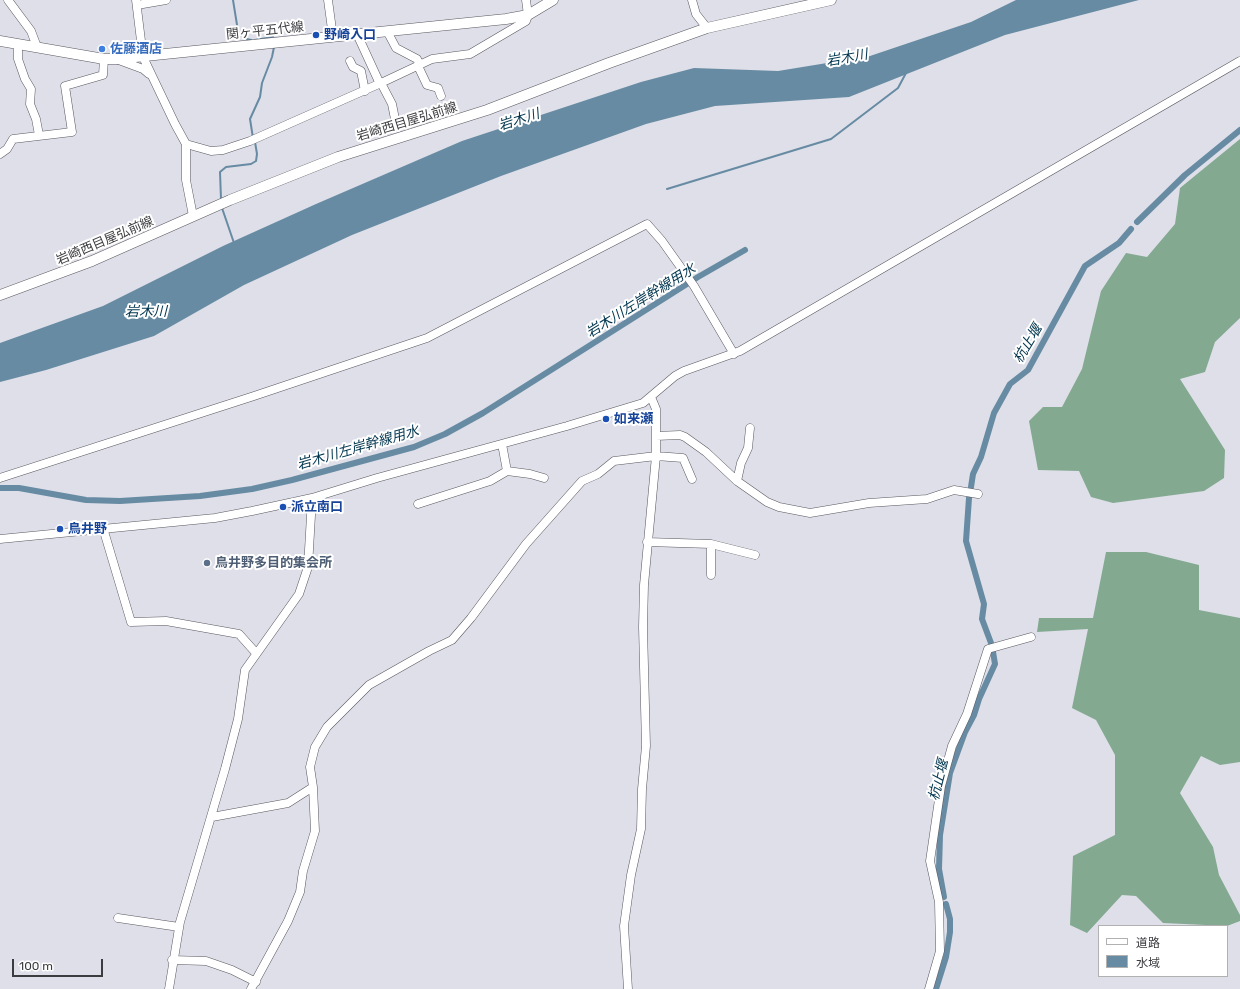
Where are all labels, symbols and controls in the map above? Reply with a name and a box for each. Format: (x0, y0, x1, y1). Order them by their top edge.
street label: 関ヶ平五代線 (225, 19, 305, 43)
place label: 野崎入口 (324, 27, 376, 43)
marker: 野崎入口 (311, 30, 321, 40)
place label: 佐藤酒店 (110, 41, 162, 57)
marker: 佐藤酒店 (97, 44, 107, 54)
water label: 岩木川 (825, 46, 869, 70)
street label: 岩崎西目屋弘前線 (355, 99, 459, 145)
water label: 岩木川 (496, 106, 542, 134)
street label: 岩崎西目屋弘前線 (54, 214, 156, 268)
water label: 岩木川左岸幹線用水 (583, 260, 699, 342)
water label: 岩木川 (125, 304, 167, 320)
water label: 杭止堰 (1010, 322, 1046, 366)
place label: 如来瀬 (614, 411, 653, 427)
marker: 如来瀬 (601, 414, 611, 424)
water label: 岩木川左岸幹線用水 (295, 423, 421, 473)
place label: 派立南口 (291, 499, 343, 515)
marker: 派立南口 (278, 502, 288, 512)
place label: 鳥井野 (68, 521, 107, 537)
marker: 鳥井野 (55, 524, 65, 534)
place label: 鳥井野多目的集会所 (215, 555, 332, 571)
marker: 鳥井野多目的集会所 (202, 558, 212, 568)
water label: 杭止堰 (926, 758, 952, 802)
legend (1098, 925, 1228, 977)
text: 道路 (1136, 936, 1160, 950)
scale bar (14, 951, 105, 977)
text: 水域 (1136, 956, 1160, 970)
text: 100 m (19, 959, 53, 973)

